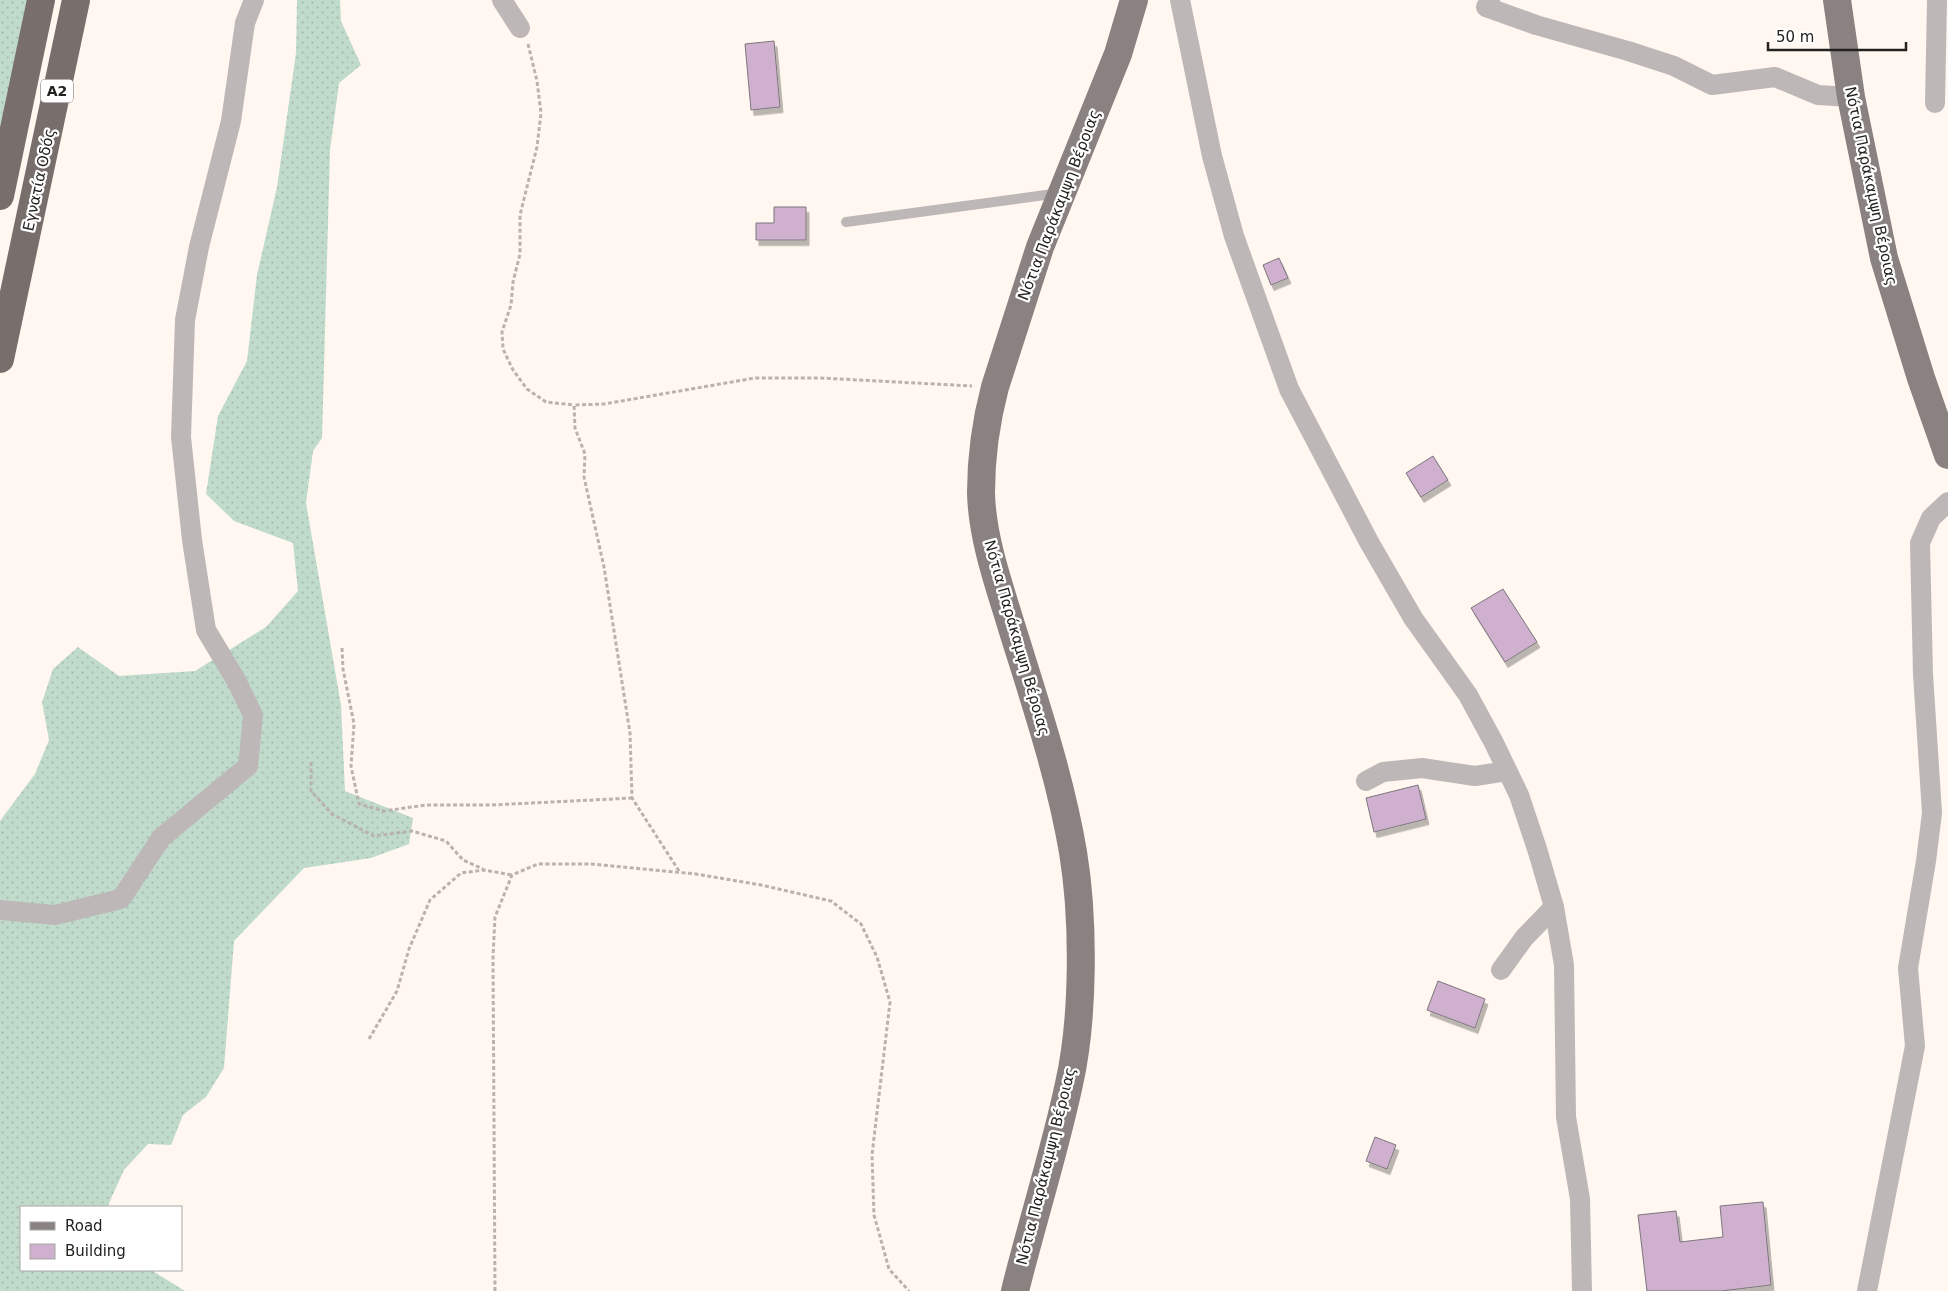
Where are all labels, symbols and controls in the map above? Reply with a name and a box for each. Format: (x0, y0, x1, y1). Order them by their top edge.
scale bar (1768, 20, 1906, 52)
text: 50 m (1776, 28, 1814, 46)
road number: Α2 (41, 80, 73, 102)
street label: Νότια Παράκαμψη Βέροιας (1841, 85, 1901, 287)
street label: Νότια Παράκαμψη Βέροιας (1014, 107, 1104, 303)
street label: Εγνατία Οδός (19, 127, 59, 233)
street label: Νότια Παράκαμψη Βέροιας (980, 538, 1054, 738)
street label: Νότια Παράκαμψη Βέροιας (1013, 1065, 1079, 1267)
legend (20, 1206, 182, 1271)
text: Road (65, 1217, 103, 1235)
text: Building (65, 1242, 126, 1260)

